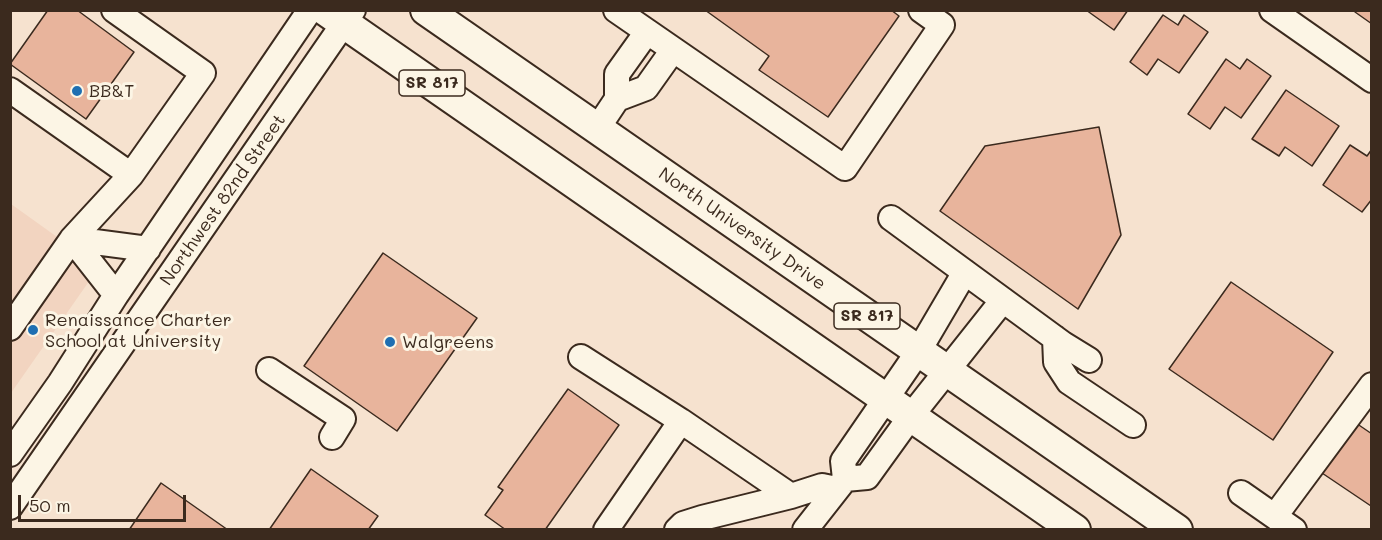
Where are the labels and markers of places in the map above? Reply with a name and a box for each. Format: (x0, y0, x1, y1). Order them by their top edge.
place label: BB&T (89, 80, 134, 102)
marker: BB&T (70, 84, 84, 98)
place label: Renaissance Charter School at University (45, 309, 232, 352)
marker: Renaissance Charter School at University (26, 323, 40, 337)
place label: Walgreens (402, 331, 494, 353)
marker: Walgreens (383, 335, 397, 349)

